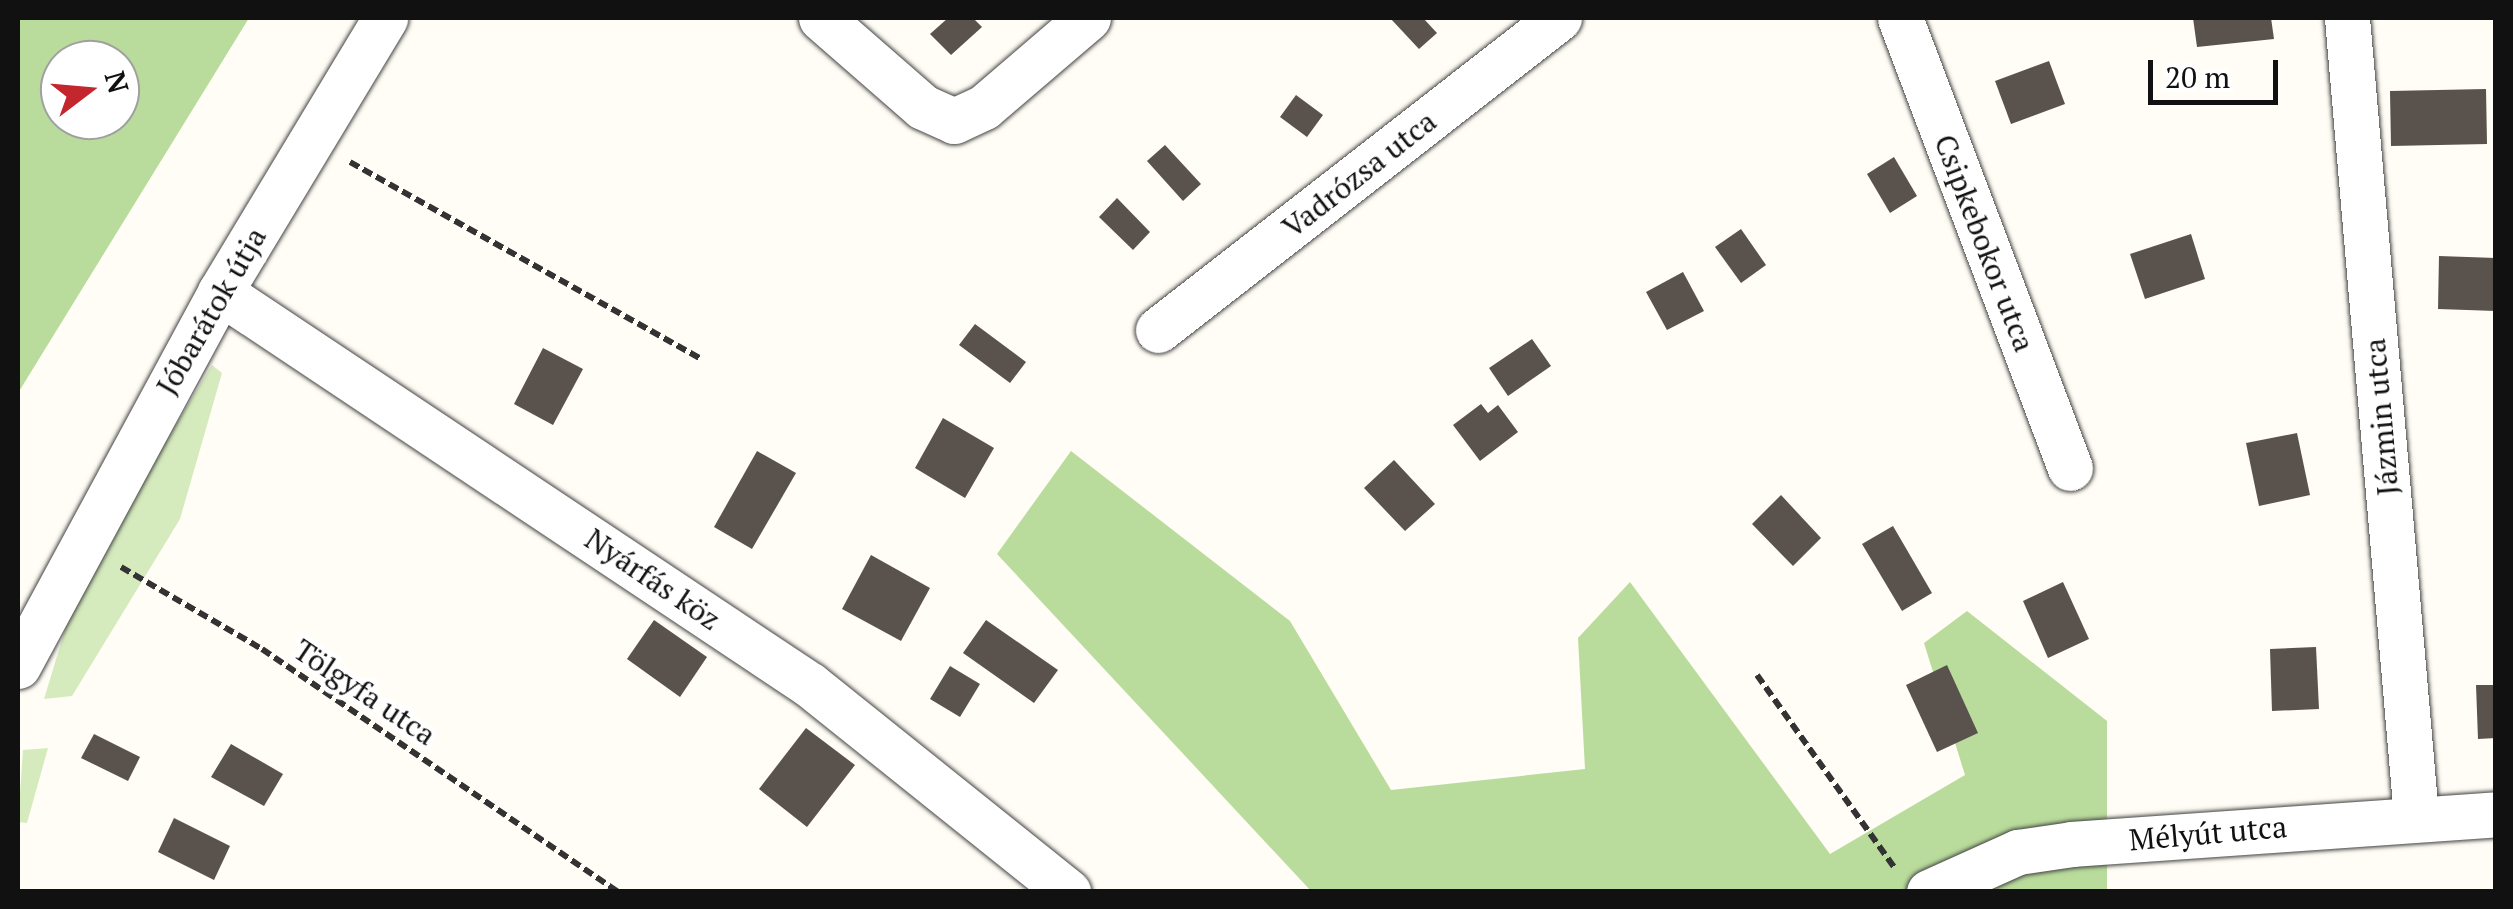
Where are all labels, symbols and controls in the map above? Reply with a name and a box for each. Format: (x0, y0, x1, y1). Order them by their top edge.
north arrow (40, 40, 140, 140)
scale bar (2153, 40, 2283, 102)
text: 20 m (2165, 57, 2230, 97)
text: N (97, 67, 138, 97)
street label: Vadrózsa utca (1275, 103, 1443, 245)
street label: Csipkebokor utca (1927, 129, 2043, 357)
street label: Jóbarátok útja (149, 221, 273, 401)
street label: Jázmin utca (2356, 337, 2406, 497)
street label: Nyárfás köz (578, 521, 728, 637)
street label: Tölgyfa utca (287, 631, 443, 753)
street label: Mélyút utca (2128, 808, 2288, 858)

